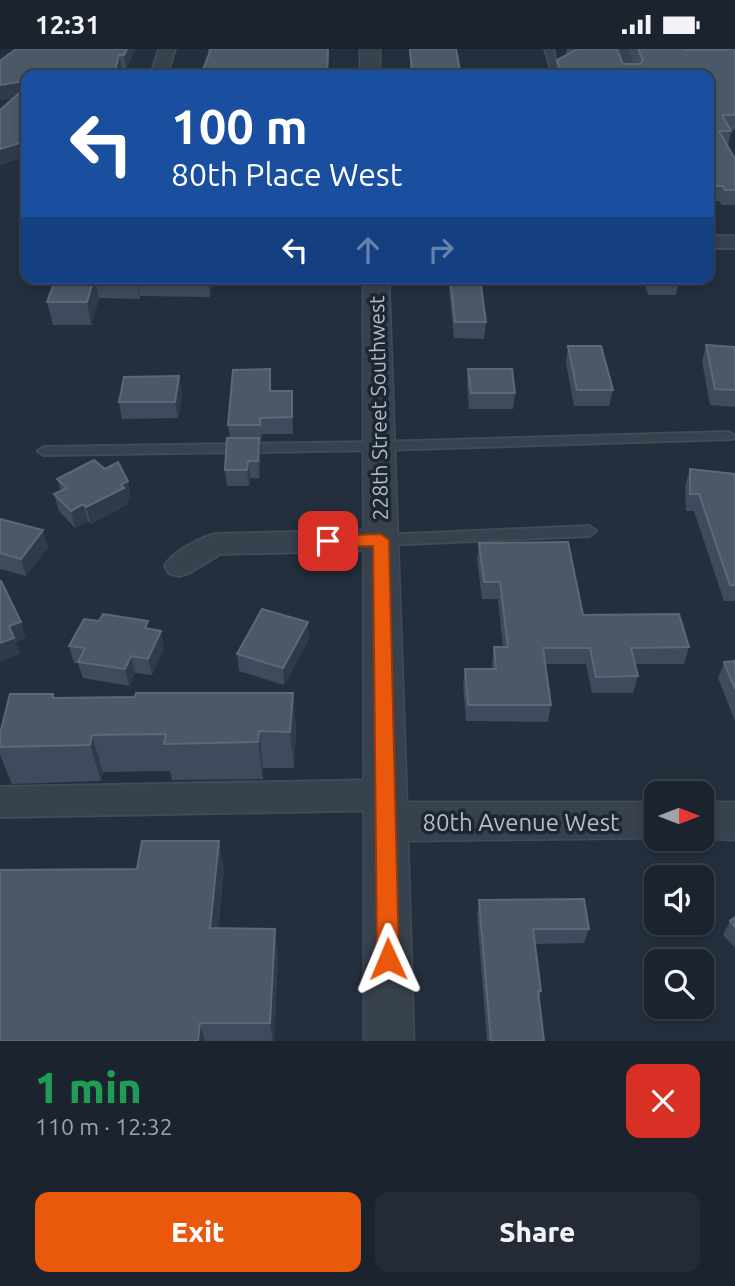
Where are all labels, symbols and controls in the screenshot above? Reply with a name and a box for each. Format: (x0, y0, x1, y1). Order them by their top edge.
text: 12:31 (35, 10, 100, 39)
icon: left (56, 98, 147, 189)
text: 100 m (171, 98, 308, 153)
text: 80th Place West (171, 156, 402, 192)
icon: left (276, 231, 314, 269)
icon: ahead (349, 231, 387, 269)
icon: right (422, 231, 460, 269)
street label: 228th Street Southwest (364, 295, 392, 521)
pin (298, 511, 358, 571)
icon: arrive (309, 522, 347, 560)
north arrow (644, 781, 714, 851)
map controls (644, 781, 714, 1019)
street label: 80th Avenue West (423, 809, 620, 836)
button: sound (644, 865, 714, 935)
position arrow (351, 922, 425, 996)
button: search (644, 949, 714, 1019)
text: 1 min (35, 1064, 142, 1111)
button: close (626, 1064, 700, 1138)
text: 110 m · 12:32 (35, 1114, 173, 1139)
button: Exit (35, 1192, 361, 1272)
button: Share (375, 1192, 700, 1272)

